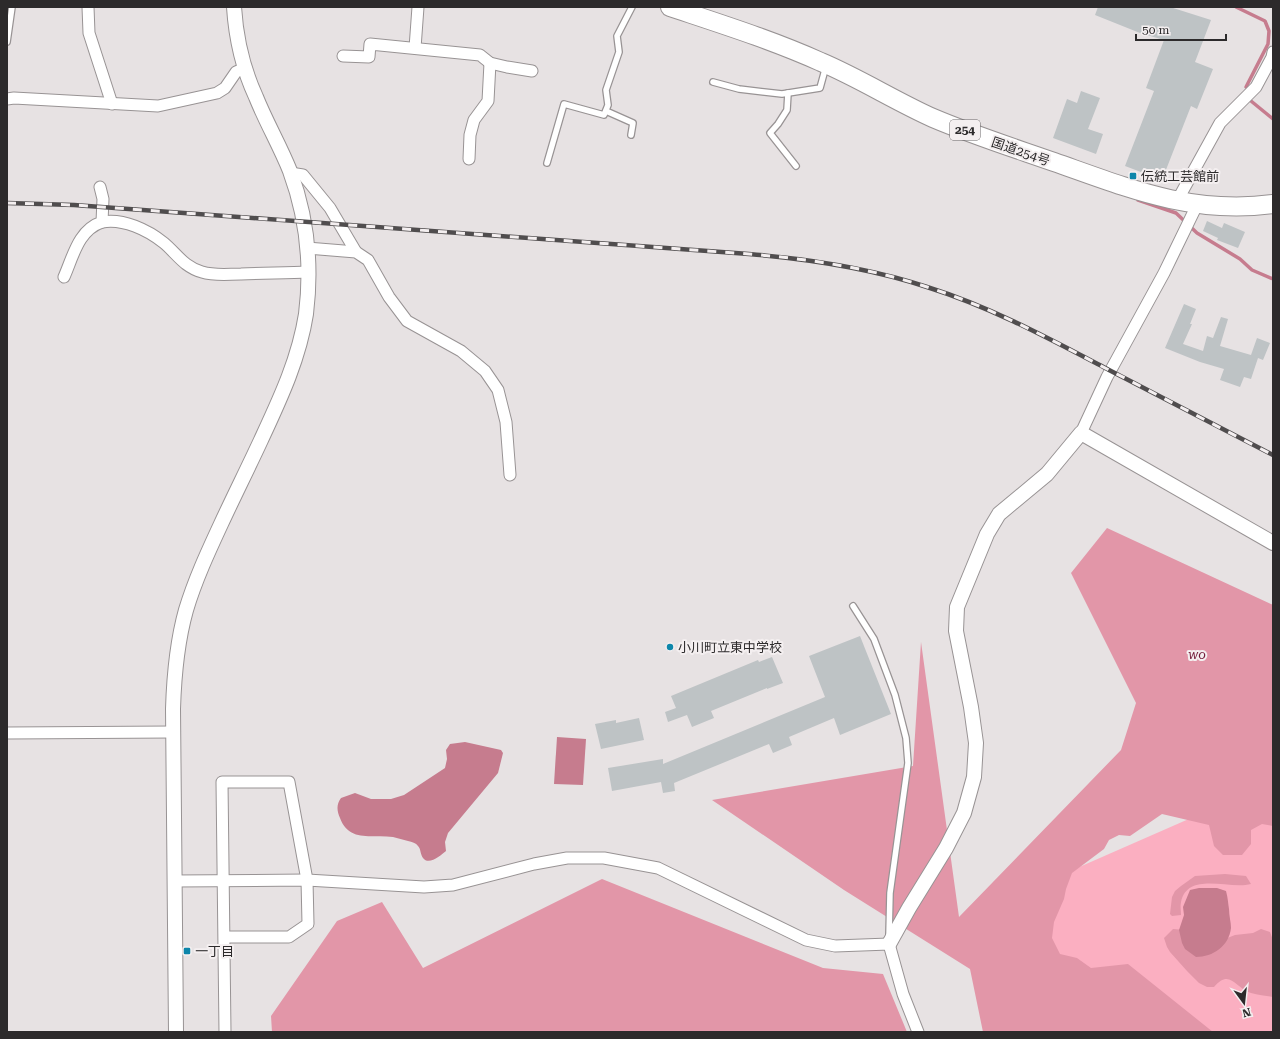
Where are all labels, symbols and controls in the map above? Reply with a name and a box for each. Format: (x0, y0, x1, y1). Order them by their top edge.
scale bar (1136, 16, 1226, 42)
text: 50 m (1142, 23, 1169, 37)
road number: 254 (950, 120, 980, 140)
street label: 国道254号 (990, 134, 1052, 168)
place label: 伝統工芸館前 (1141, 169, 1219, 184)
marker: 伝統工芸館前 (1128, 171, 1138, 181)
place label: 小川町立東中学校 (678, 640, 782, 655)
marker: 小川町立東中学校 (665, 642, 675, 652)
park label: wo (1188, 647, 1206, 662)
place label: 一丁目 (195, 944, 234, 959)
marker: 一丁目 (182, 946, 192, 956)
north arrow (1224, 983, 1264, 1023)
text: N (1240, 1005, 1252, 1020)

